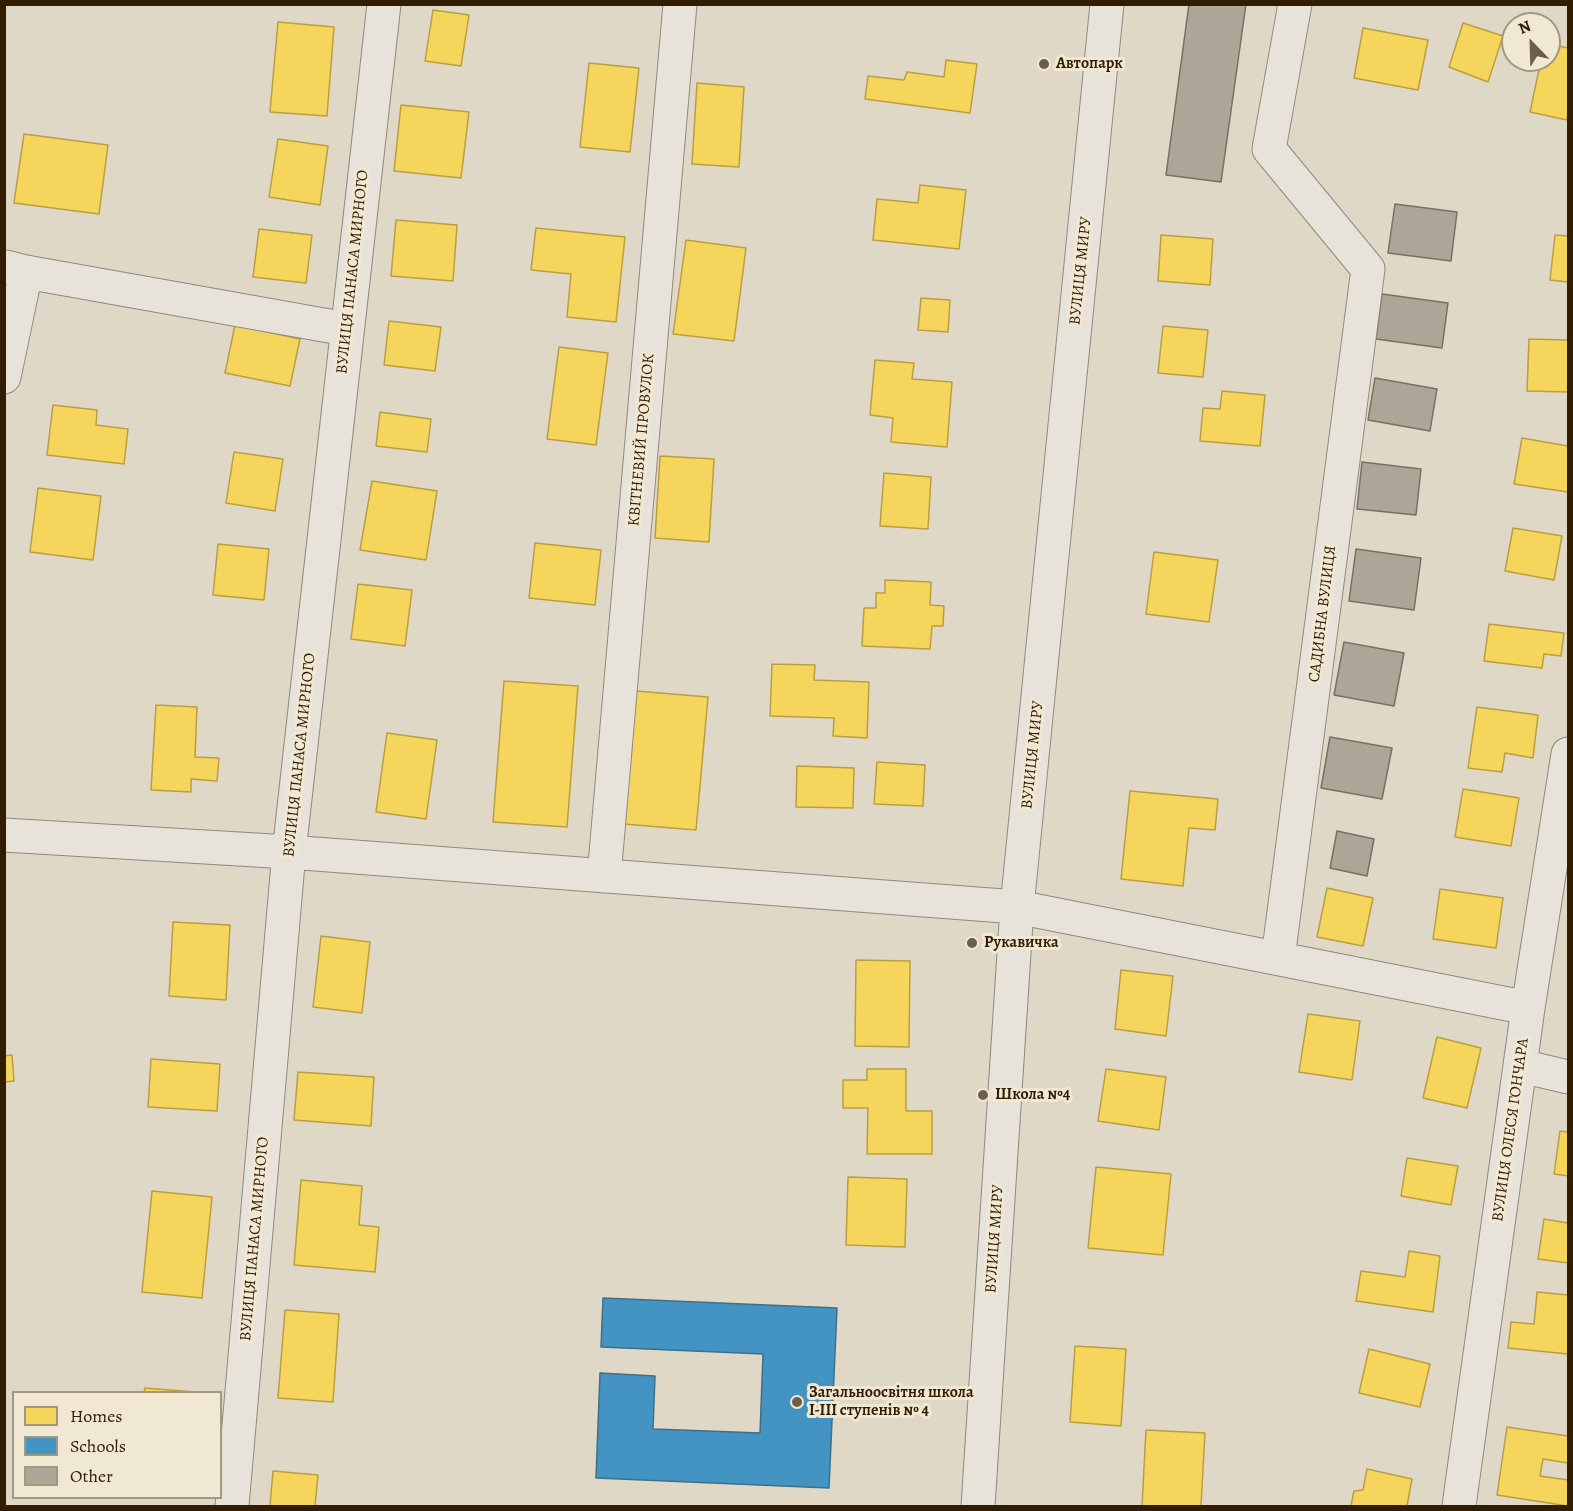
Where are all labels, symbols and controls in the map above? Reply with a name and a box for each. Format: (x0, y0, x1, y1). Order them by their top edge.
north arrow (1501, 12, 1561, 72)
text: N (1515, 15, 1534, 40)
place label: Автопарк (1056, 54, 1123, 74)
marker: Автопарк (1037, 57, 1051, 71)
street label: ВУЛИЦЯ ПАНАСА МИРНОГО (333, 169, 373, 375)
street label: ВУЛИЦЯ МИРУ (1066, 216, 1096, 326)
street label: КВІТНЕВИЙ ПРОВУЛОК (625, 353, 659, 527)
street label: САДИБНА ВУЛИЦЯ (1305, 544, 1341, 684)
street label: ВУЛИЦЯ ПАНАСА МИРНОГО (280, 652, 320, 858)
street label: ВУЛИЦЯ МИРУ (1018, 700, 1048, 810)
place label: Рукавичка (984, 933, 1059, 953)
marker: Рукавичка (965, 936, 979, 950)
street label: ВУЛИЦЯ ОЛЕСЯ ГОНЧАРА (1489, 1037, 1533, 1223)
place label: Школа №4 (995, 1085, 1070, 1105)
marker: Школа №4 (976, 1088, 990, 1102)
street label: ВУЛИЦЯ ПАНАСА МИРНОГО (236, 1136, 274, 1342)
street label: ВУЛИЦЯ МИРУ (982, 1184, 1008, 1294)
place label: Загальноосвітня школа І-ІІІ ступенів № 4 (809, 1383, 974, 1421)
legend (12, 1391, 222, 1499)
marker: Загальноосвітня школа І-ІІІ ступенів № 4 (790, 1395, 804, 1409)
text: Homes (70, 1404, 122, 1428)
text: Schools (70, 1434, 126, 1458)
text: Other (70, 1464, 113, 1488)

